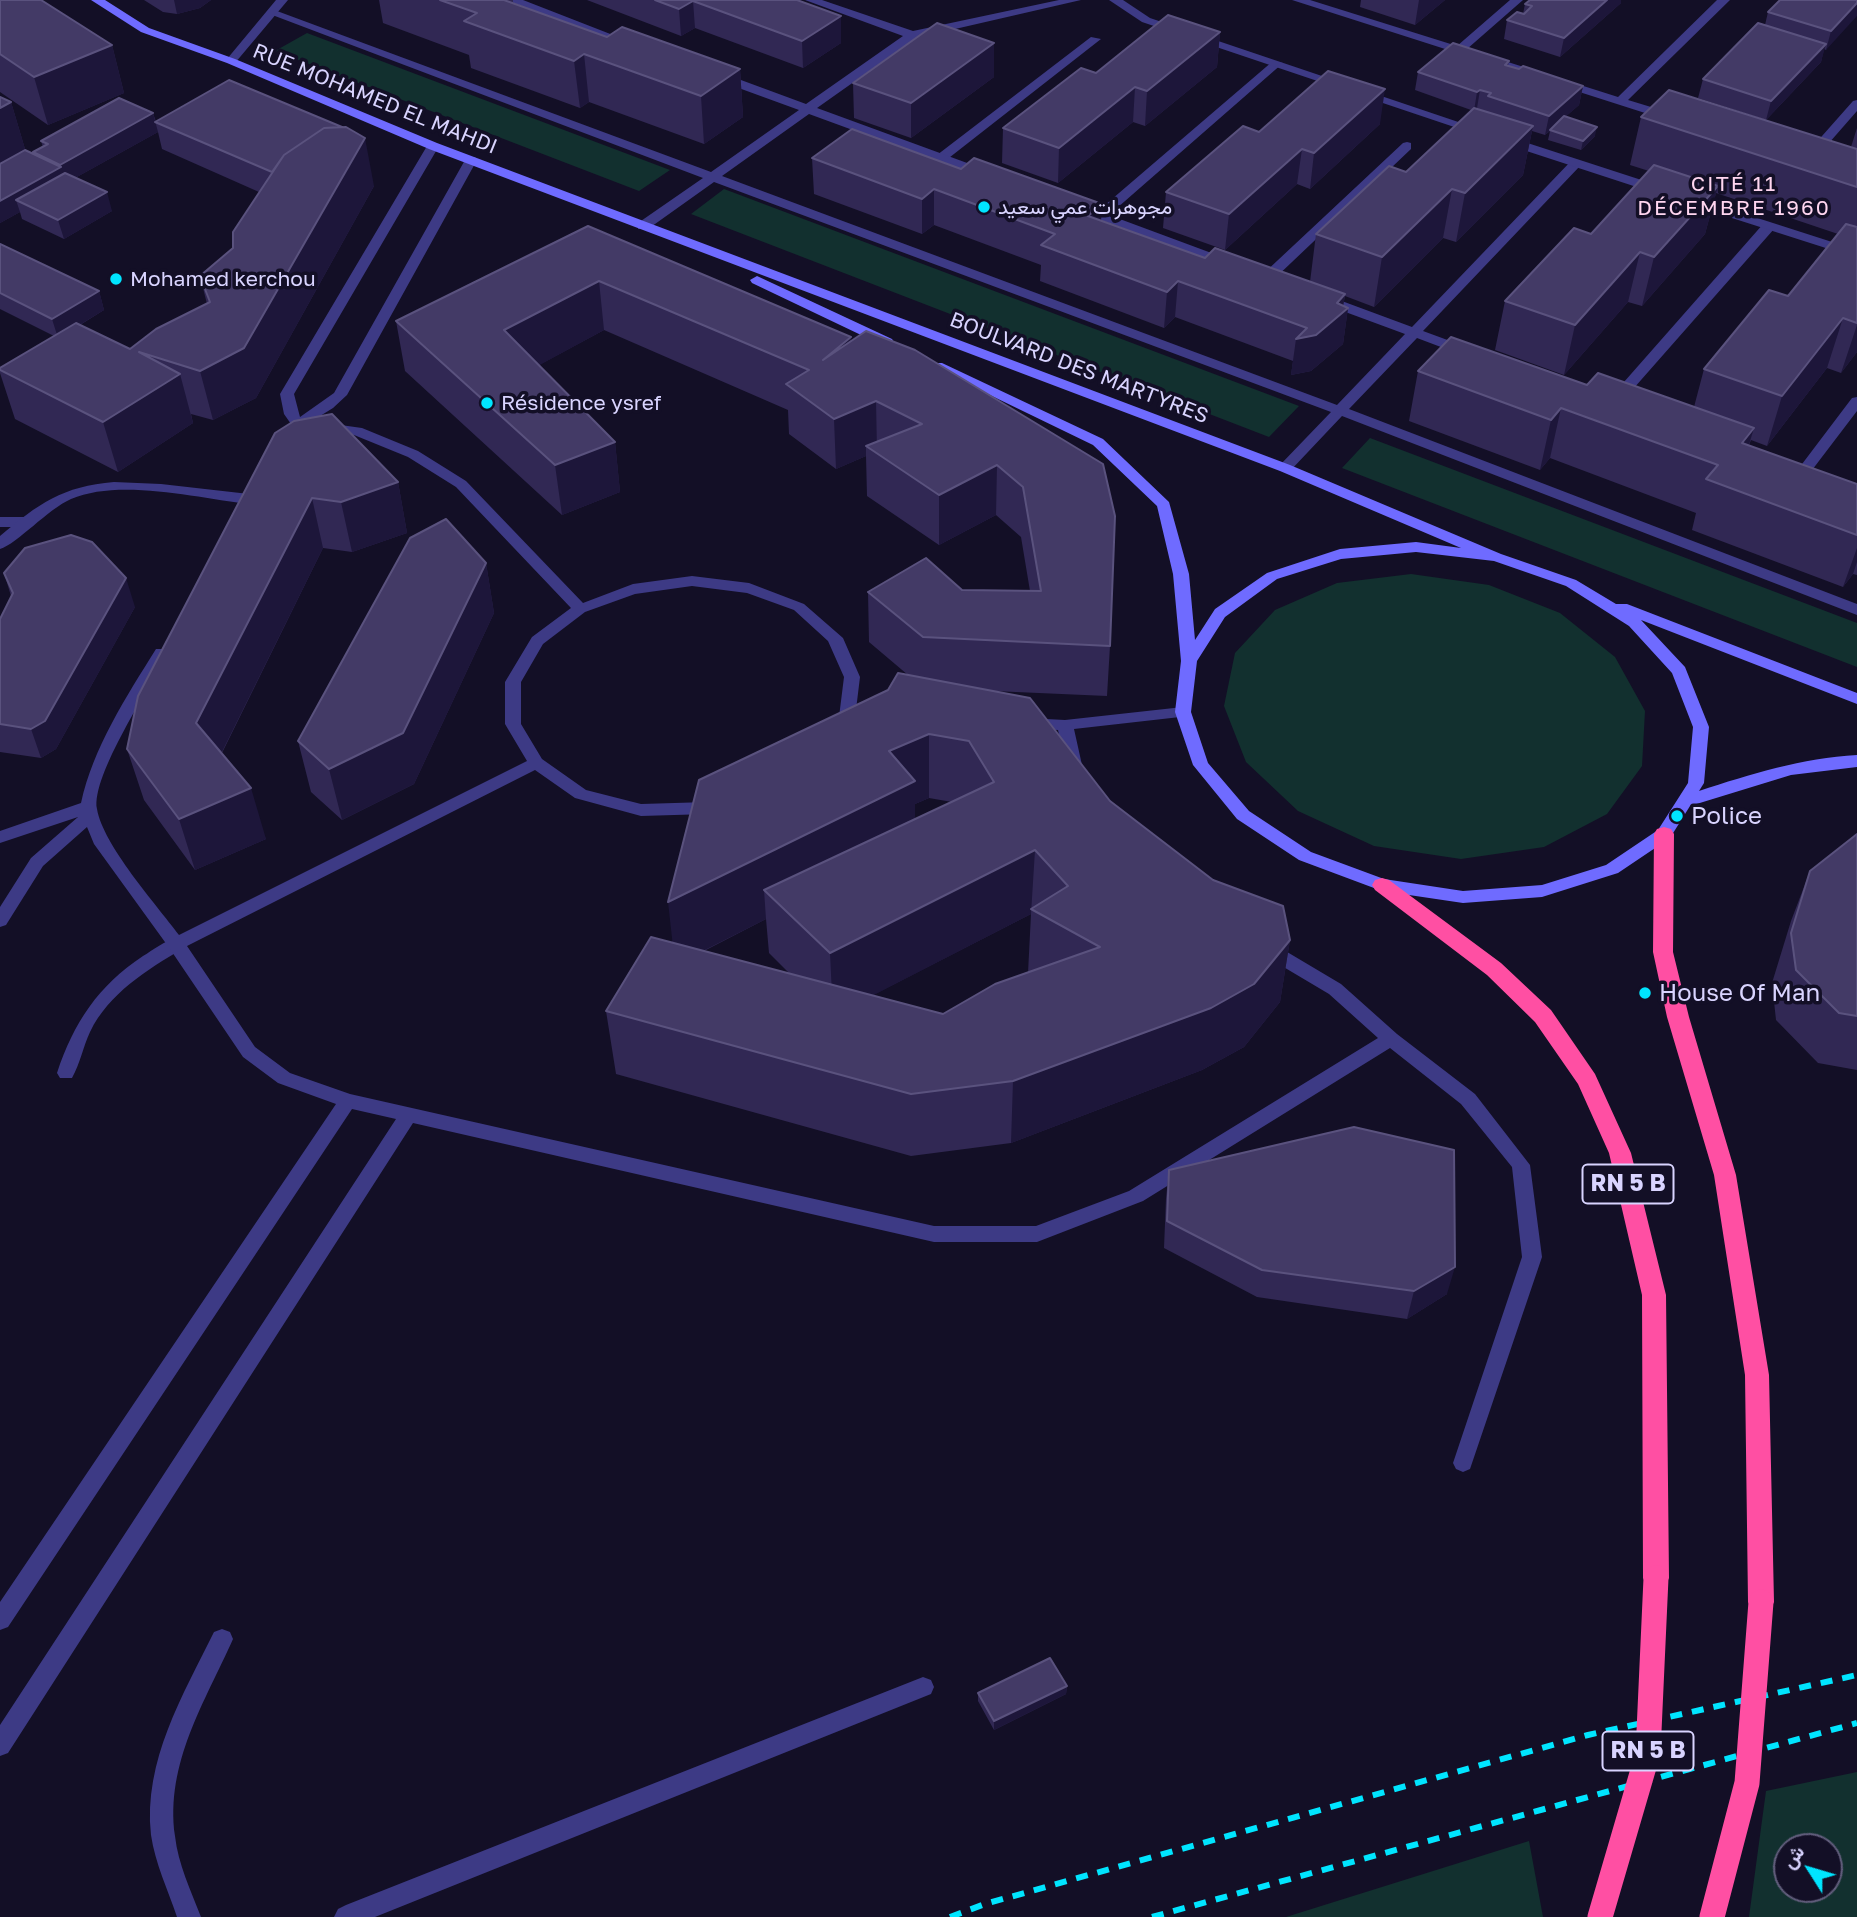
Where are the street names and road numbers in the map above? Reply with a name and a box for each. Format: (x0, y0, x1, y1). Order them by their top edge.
street label: RUE MOHAMED EL MAHDI (249, 38, 501, 160)
street label: BOULVARD DES MARTYRES (946, 307, 1212, 429)
road number: RN 5 B (1582, 1164, 1674, 1204)
road number: RN 5 B (1602, 1732, 1694, 1770)

